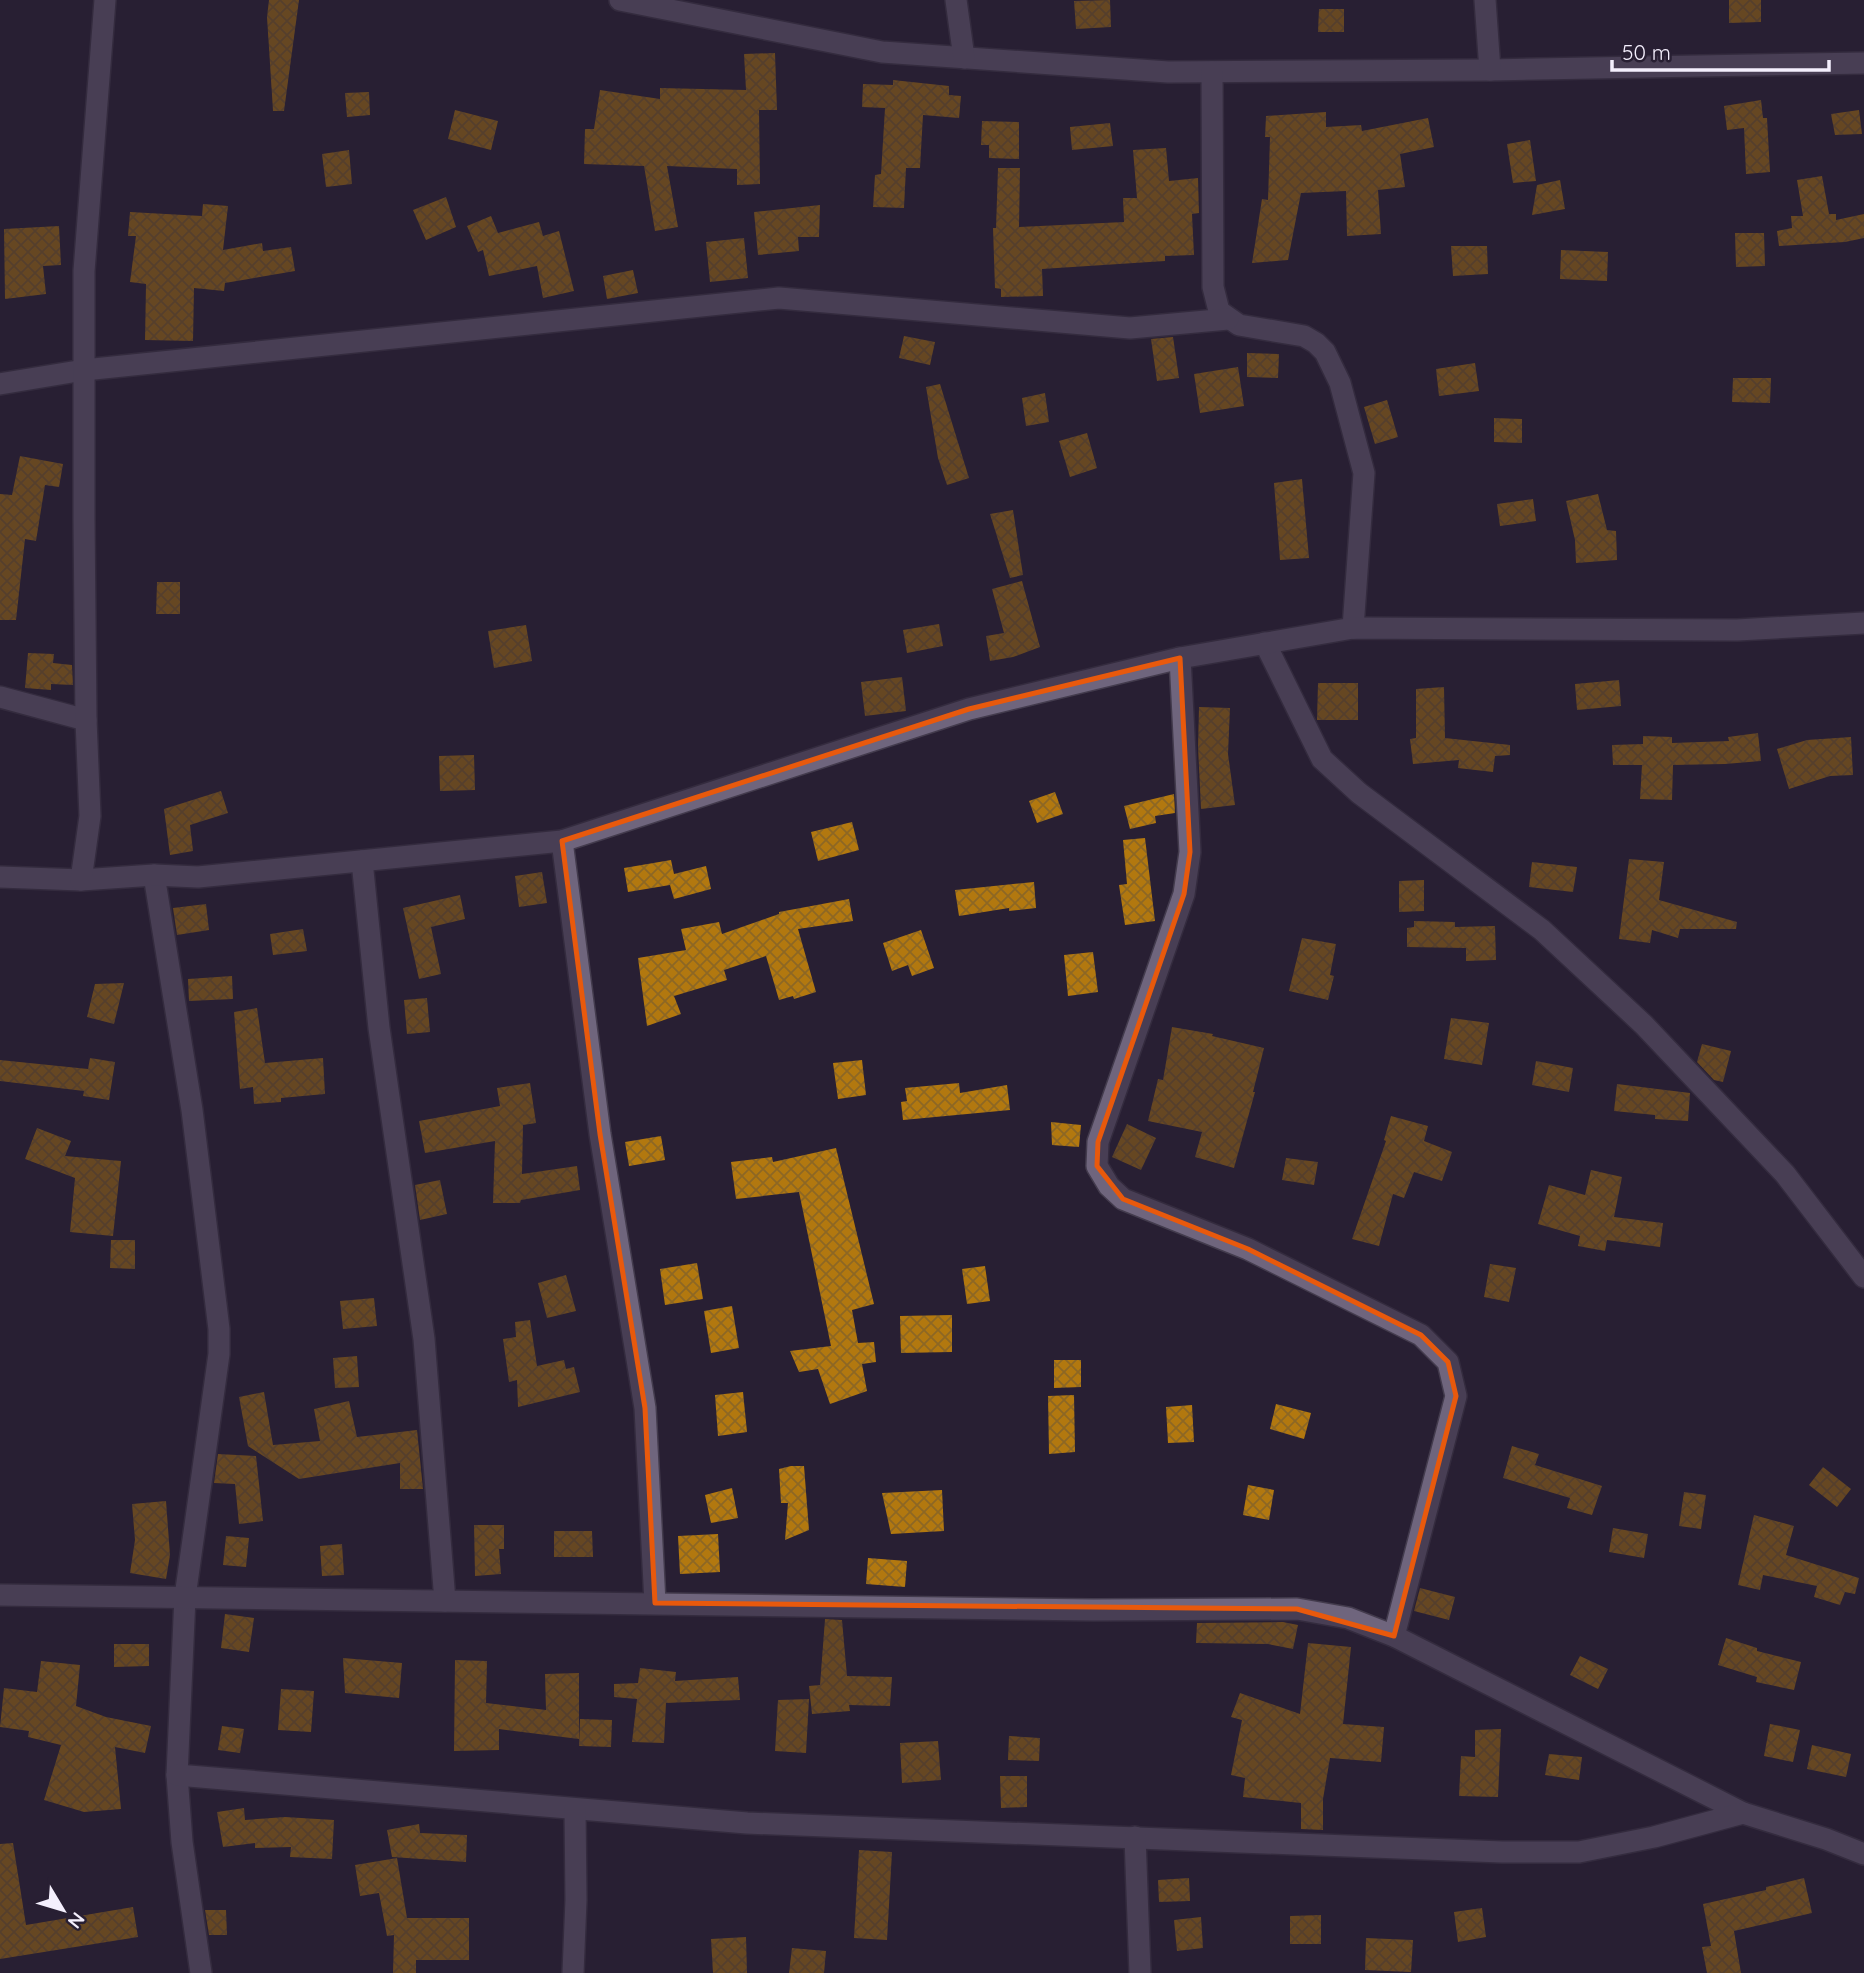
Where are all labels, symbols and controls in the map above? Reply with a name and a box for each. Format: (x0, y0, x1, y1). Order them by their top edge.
scale bar (1612, 28, 1829, 72)
text: 50 m (1622, 39, 1671, 65)
north arrow (28, 1875, 98, 1945)
text: N (63, 1908, 90, 1933)

